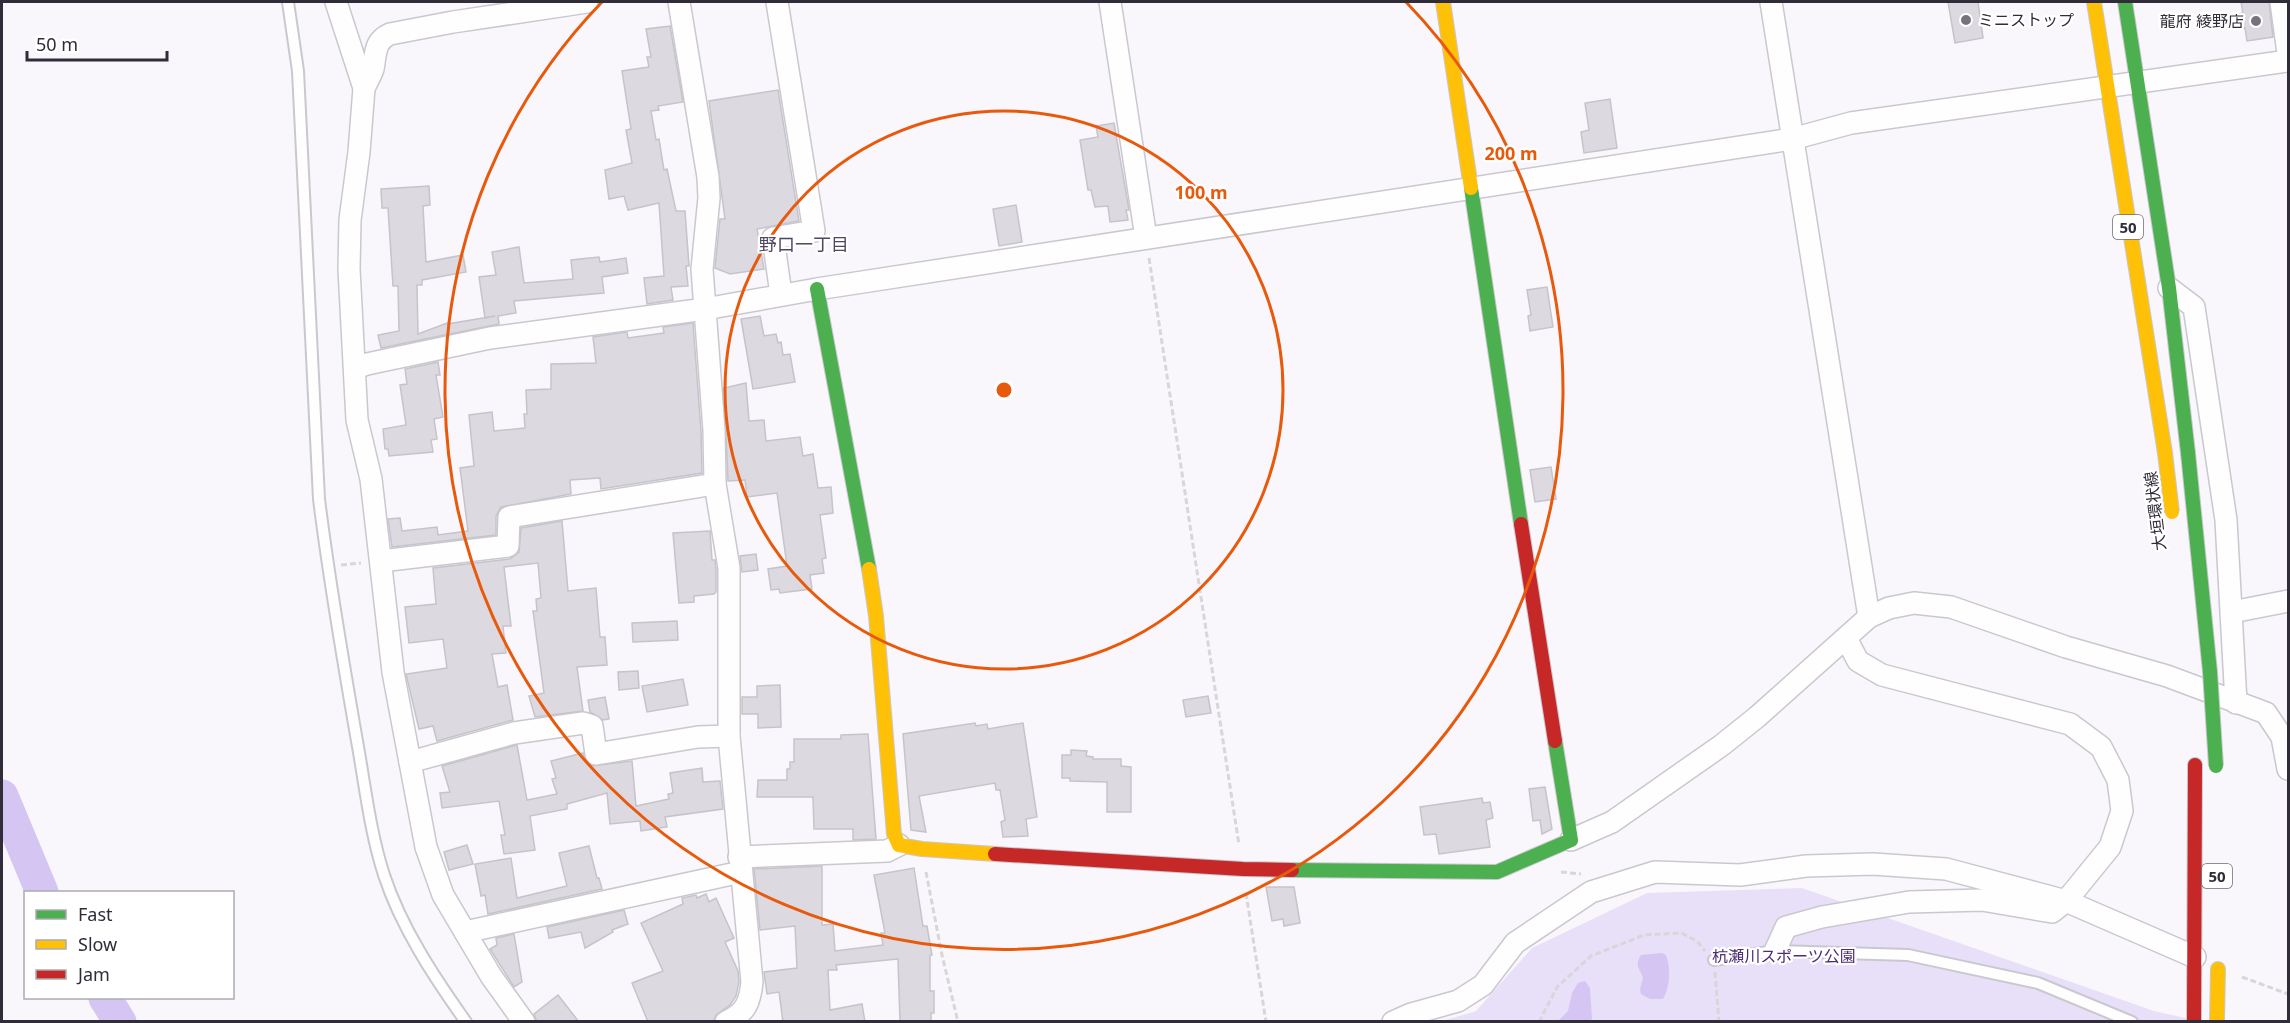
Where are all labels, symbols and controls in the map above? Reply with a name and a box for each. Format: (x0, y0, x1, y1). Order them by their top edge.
place label: ミニストップ (1978, 9, 2074, 31)
place label: 龍府 綾野店 (2160, 10, 2244, 32)
marker: ミニストップ (1959, 13, 1973, 27)
marker: 龍府 綾野店 (2249, 14, 2263, 28)
scale bar (27, 24, 166, 62)
text: 50 m (36, 32, 78, 56)
text: 200 m (1484, 141, 1538, 165)
text: 100 m (1174, 180, 1228, 204)
road number: 50 (2113, 215, 2143, 239)
district label: 野口一丁目 (759, 232, 849, 256)
centre of rings (994, 380, 1014, 400)
street label: 大垣環状線 (2139, 470, 2171, 552)
road number: 50 (2202, 864, 2232, 888)
legend (24, 891, 234, 999)
text: Fast (78, 902, 113, 926)
text: Slow (78, 932, 117, 956)
park label: 杭瀬川スポーツ公園 (1712, 945, 1856, 967)
text: Jam (76, 962, 110, 986)

